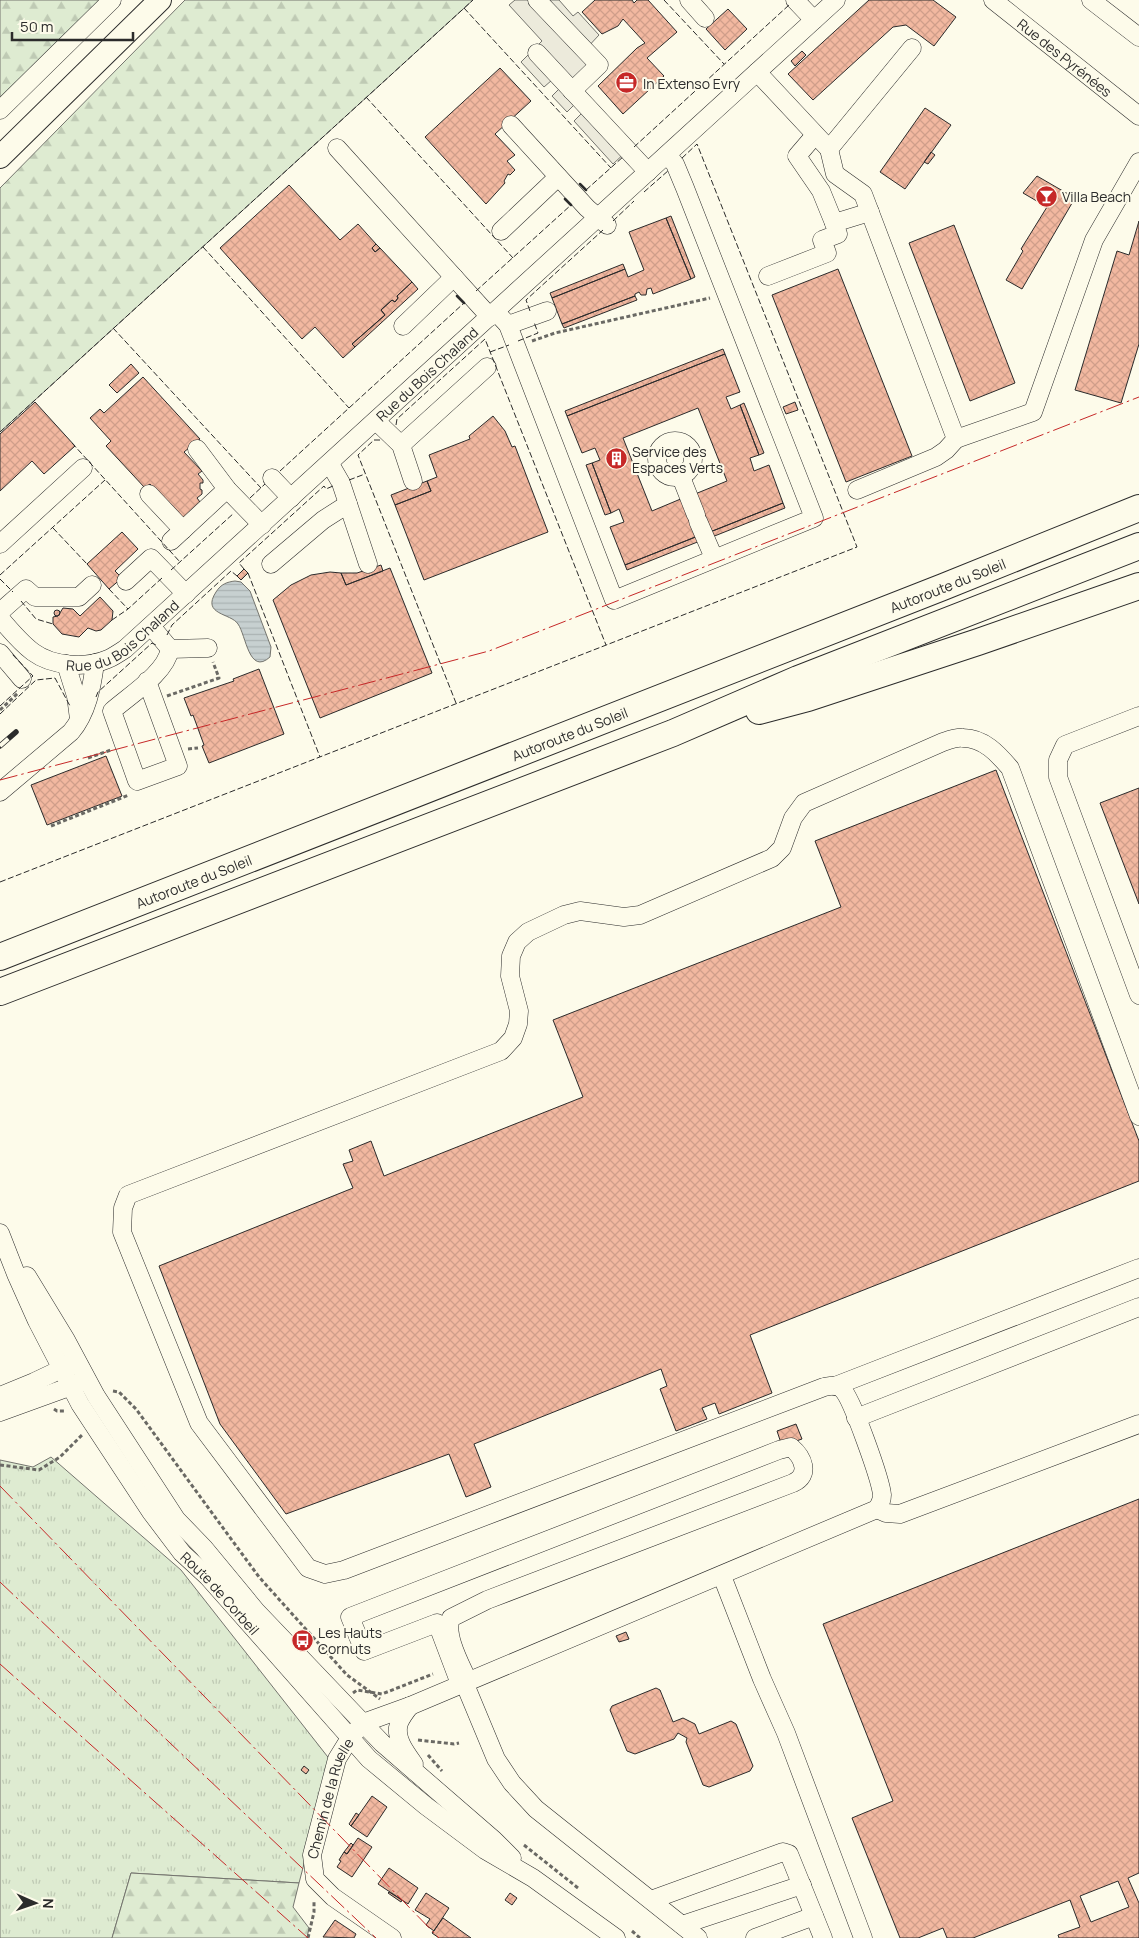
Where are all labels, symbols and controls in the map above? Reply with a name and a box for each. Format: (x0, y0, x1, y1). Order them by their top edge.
scale bar (12, 10, 134, 42)
street label: Rue des Pyrénées (1014, 14, 1116, 101)
text: 50 m (20, 16, 54, 37)
office icon: In Extenso Evry (615, 71, 639, 95)
place label: In Extenso Evry (643, 74, 741, 93)
bar icon: Villa Beach (1034, 184, 1058, 208)
place label: Villa Beach (1062, 187, 1131, 206)
street label: Rue du Bois Chaland (372, 322, 482, 425)
place label: Service des Espaces Verts (632, 442, 723, 477)
building icon: Service des Espaces Verts (604, 447, 628, 471)
street label: Autoroute du Soleil (887, 553, 1008, 616)
street label: Rue du Bois Chaland (65, 595, 183, 674)
street label: Autoroute du Soleil (509, 702, 630, 765)
street label: Autoroute du Soleil (133, 850, 254, 912)
street label: Route de Corbeil (177, 1547, 264, 1639)
place label: Les Hauts Cornuts (318, 1623, 382, 1658)
bus stop icon: Les Hauts Cornuts (290, 1628, 314, 1652)
street label: Chemin de la Ruelle (302, 1734, 357, 1861)
north arrow (10, 1878, 60, 1928)
text: N (39, 1898, 58, 1909)

